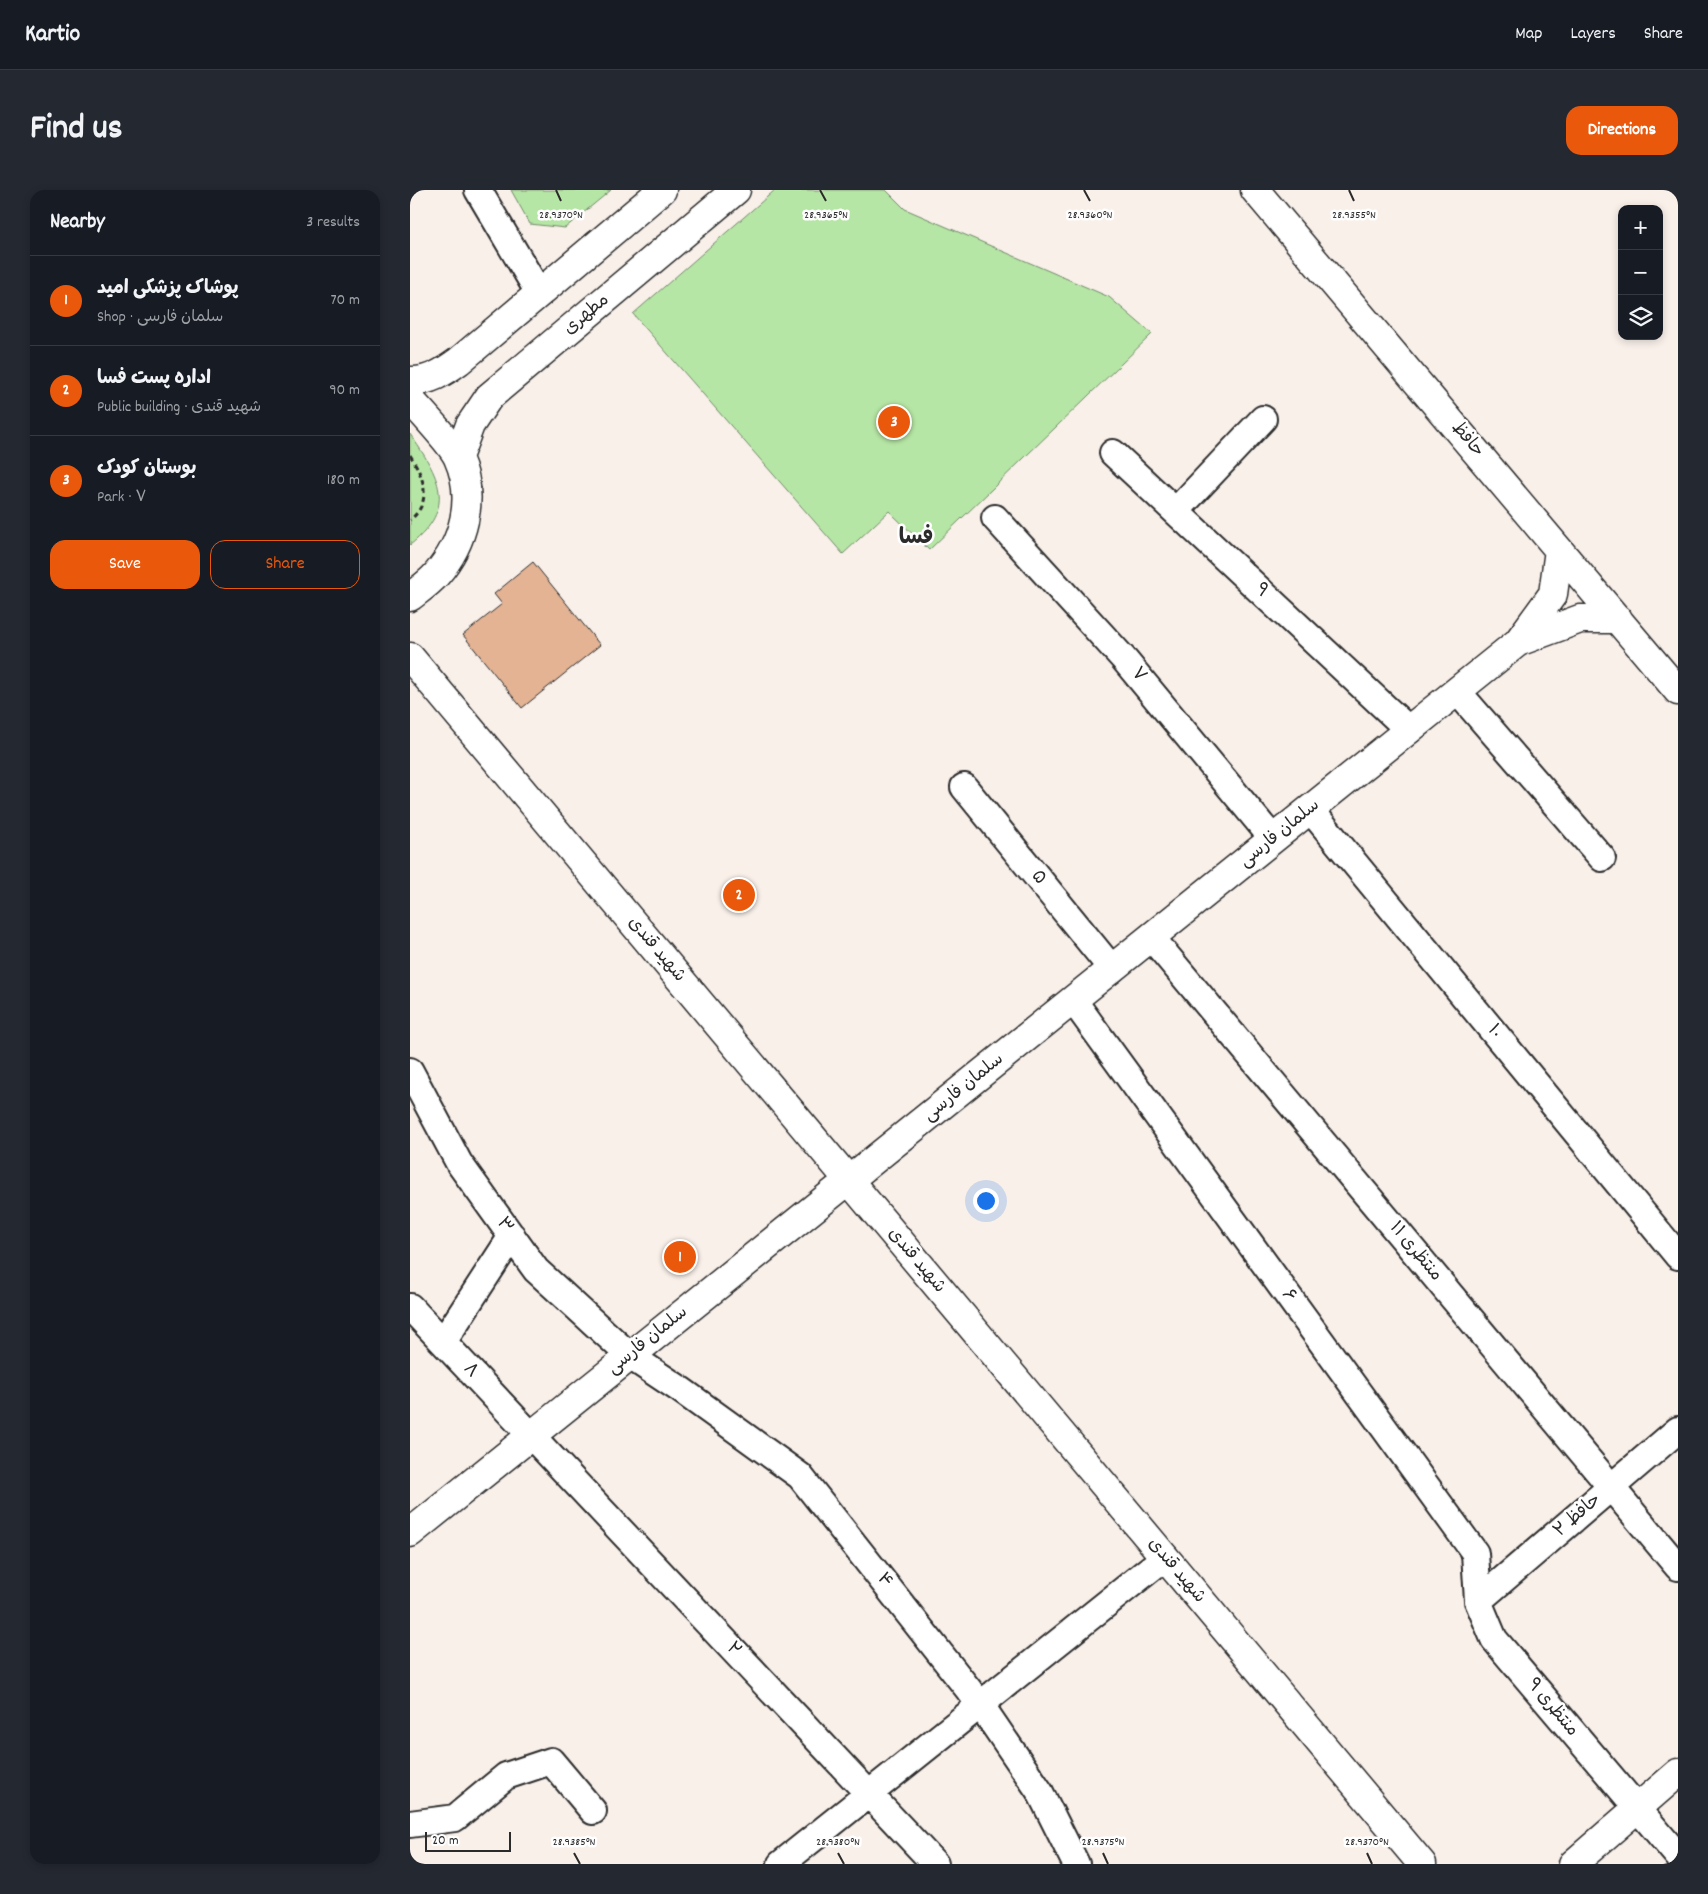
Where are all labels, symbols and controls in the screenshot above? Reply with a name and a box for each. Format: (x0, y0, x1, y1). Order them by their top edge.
text: Kartio (25, 18, 80, 52)
text: Map (1515, 22, 1542, 47)
text: Layers (1570, 22, 1616, 47)
text: Share (1644, 22, 1683, 47)
text: Find us (30, 105, 122, 155)
button: Directions (1566, 106, 1678, 155)
map controls (1618, 205, 1663, 340)
button: + (1618, 205, 1663, 250)
text: 28.9370°N (539, 207, 583, 224)
text: 28.9365°N (804, 207, 848, 224)
text: 28.9360°N (1067, 207, 1113, 224)
text: 28.9355°N (1332, 207, 1376, 224)
text: Nearby (50, 208, 105, 238)
text: 3 results (306, 211, 360, 234)
button: − (1618, 250, 1663, 295)
text: پوشاک پزشکی امید (97, 276, 238, 303)
street label: مطهری (559, 288, 615, 342)
text: 1 (64, 289, 68, 312)
text: 70 m (330, 289, 360, 312)
button: layers (1618, 295, 1663, 340)
text: Shop · سلمان فارسی (97, 306, 223, 329)
text: اداره پست فسا (97, 366, 211, 393)
text: 2 (63, 379, 70, 402)
text: 90 m (329, 379, 360, 402)
text: Public building · شهید قندی (97, 396, 261, 419)
pin: 3 (878, 403, 910, 441)
street label: حافظ (1445, 417, 1489, 463)
text: بوستان کودک (97, 456, 196, 483)
text: 3 (62, 469, 70, 492)
text: 180 m (327, 469, 360, 492)
text: Park · ۷ (97, 486, 147, 509)
district label: فسا (899, 523, 933, 554)
button: Save (50, 540, 200, 589)
button: Share (210, 540, 360, 589)
street label: ۹ (1248, 578, 1274, 604)
street label: ۷ (1124, 662, 1152, 688)
street label: سلمان فارسی (1234, 794, 1326, 874)
street label: ۵ (1024, 865, 1052, 891)
pin: 2 (723, 876, 755, 914)
street label: شهید قندی (621, 912, 691, 988)
street label: ۱۰ (1480, 1019, 1508, 1045)
street label: سلمان فارسی (918, 1048, 1010, 1128)
your location (973, 1188, 999, 1214)
street label: ۳ (490, 1213, 518, 1239)
street label: منتظری ۱۱ (1383, 1217, 1447, 1287)
street label: شهید قندی (881, 1223, 951, 1299)
pin: 1 (664, 1238, 696, 1276)
street label: ۶ (1275, 1284, 1301, 1308)
street label: سلمان فارسی (602, 1301, 694, 1381)
street label: ۸ (457, 1358, 483, 1384)
street label: حافظ ۲ (1549, 1488, 1607, 1544)
street label: شهید قندی (1141, 1533, 1211, 1609)
street label: ۴ (870, 1568, 898, 1594)
street label: ۲ (720, 1637, 746, 1663)
street label: منتظری ۹ (1520, 1673, 1584, 1743)
scale bar (425, 1829, 511, 1852)
text: 20 m (432, 1831, 459, 1851)
text: 28.9385°N (552, 1834, 596, 1851)
text: 28.9380°N (816, 1834, 860, 1851)
text: 28.9375°N (1082, 1834, 1124, 1851)
text: 28.9370°N (1345, 1834, 1389, 1851)

